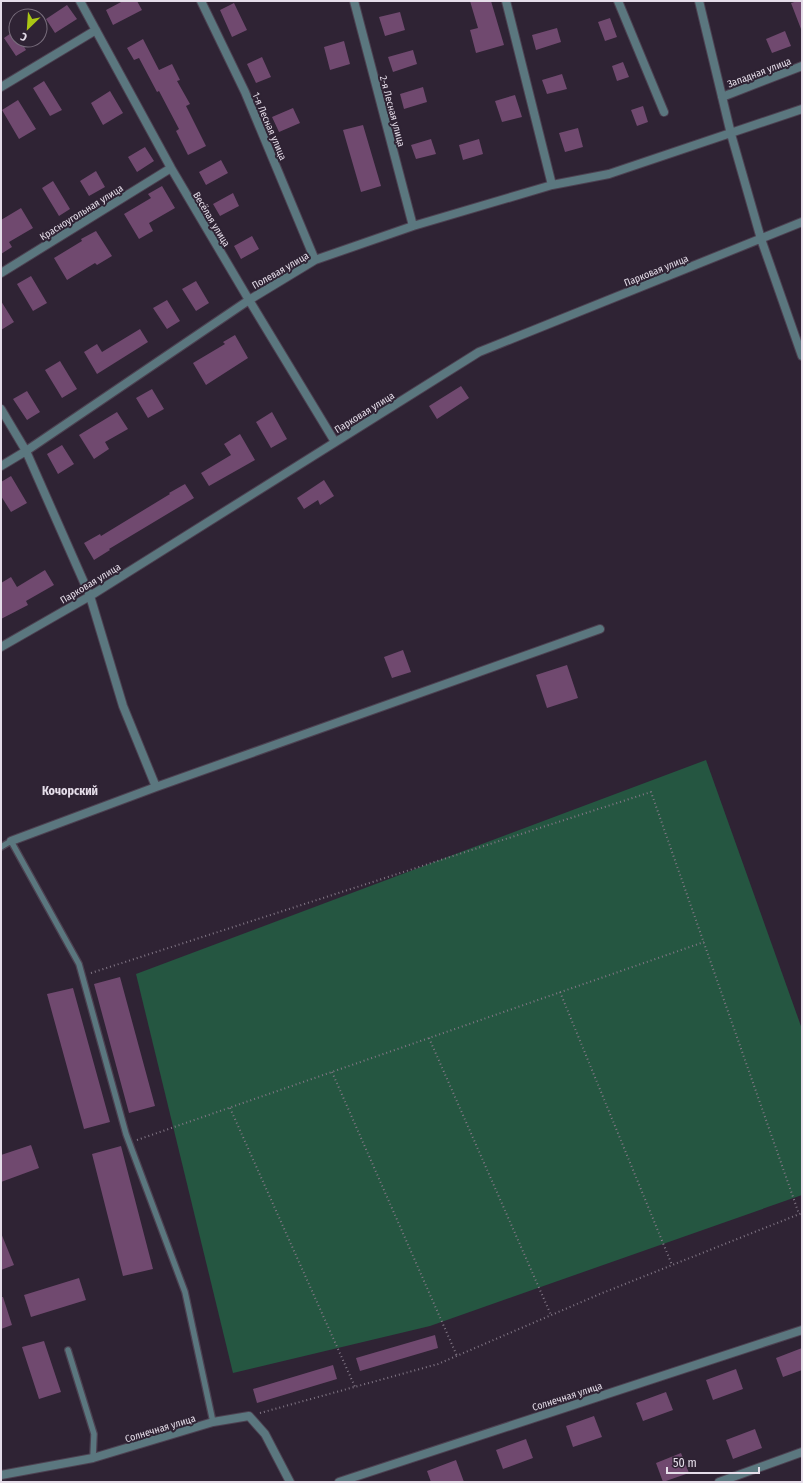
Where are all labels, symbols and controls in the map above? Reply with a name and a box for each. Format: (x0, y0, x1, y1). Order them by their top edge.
north arrow (8, 8, 48, 48)
text: С (18, 29, 29, 44)
street label: Западная улица (726, 55, 793, 91)
street label: 2-я Лесная улица (377, 74, 407, 148)
street label: 1-я Лесная улица (249, 91, 289, 162)
street label: Красноугольная улица (38, 182, 125, 243)
street label: Весёлая улица (190, 190, 232, 249)
street label: Полевая улица (250, 250, 311, 292)
street label: Парковая улица (622, 253, 690, 289)
street label: Парковая улица (332, 390, 397, 436)
street label: Парковая улица (58, 561, 123, 607)
district label: Кочорский (42, 784, 98, 798)
street label: Солнечная улица (531, 1380, 604, 1414)
street label: Солнечная улица (124, 1413, 197, 1445)
scale bar (667, 1449, 759, 1475)
text: 50 m (673, 1456, 697, 1470)

